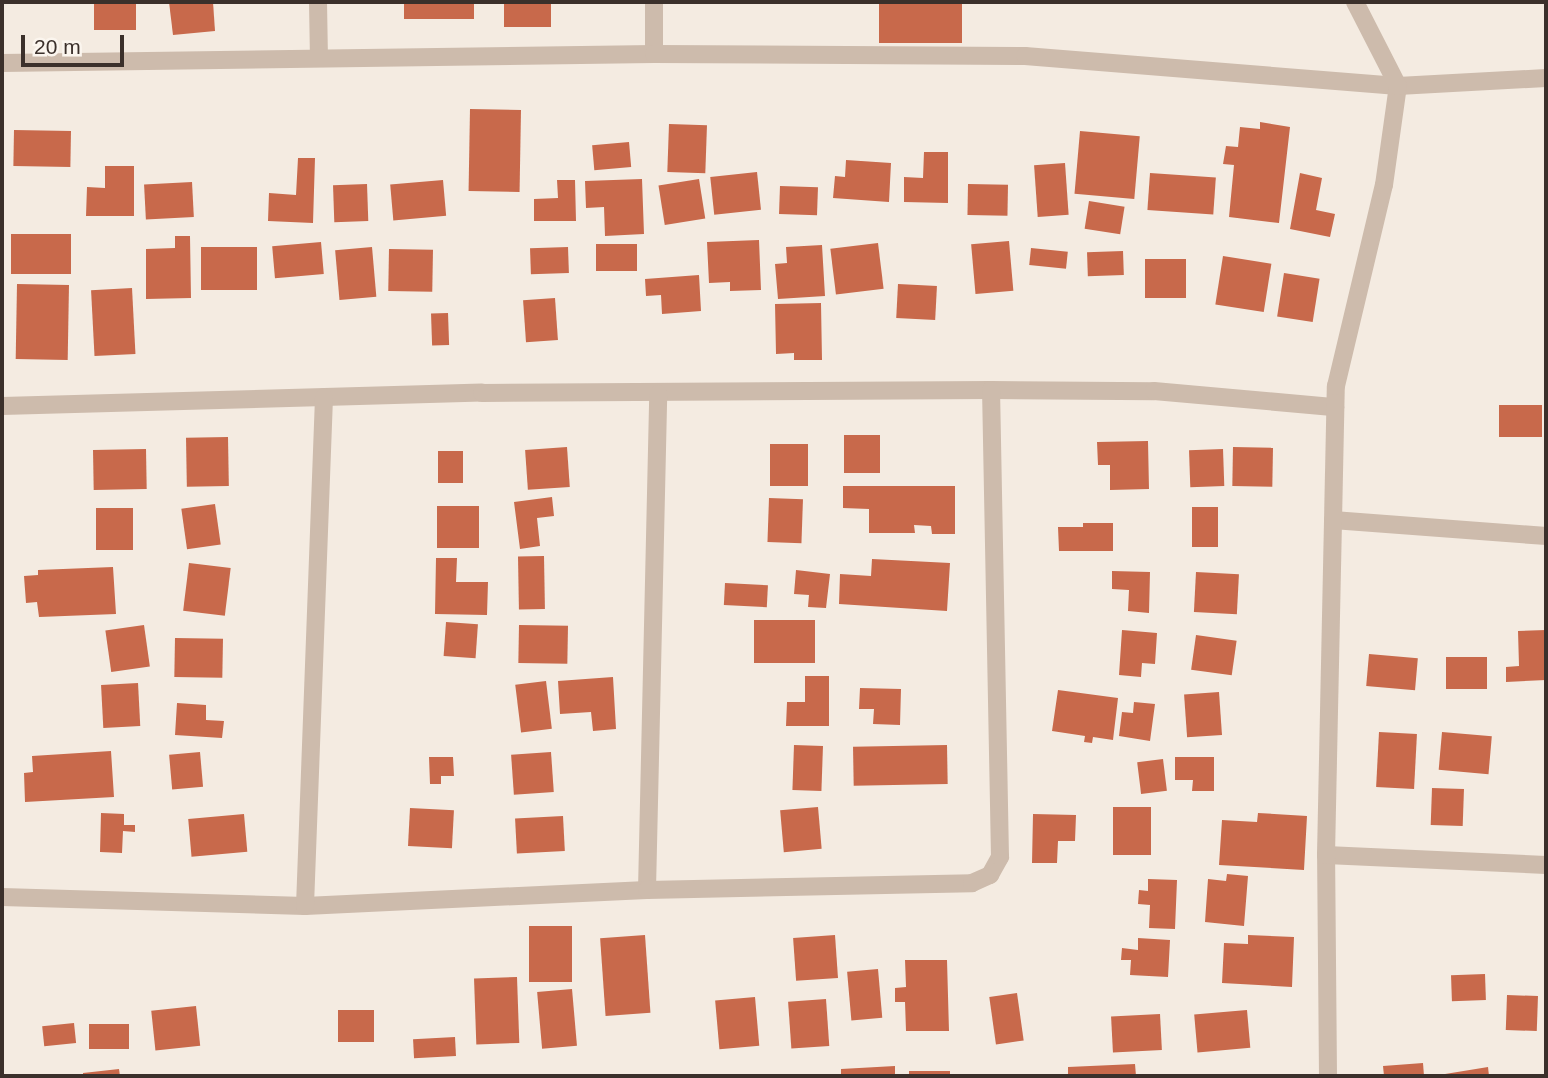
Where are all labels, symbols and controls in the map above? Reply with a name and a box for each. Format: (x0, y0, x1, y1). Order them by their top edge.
scale bar (24, 21, 128, 65)
text: 20 m (34, 35, 81, 58)

